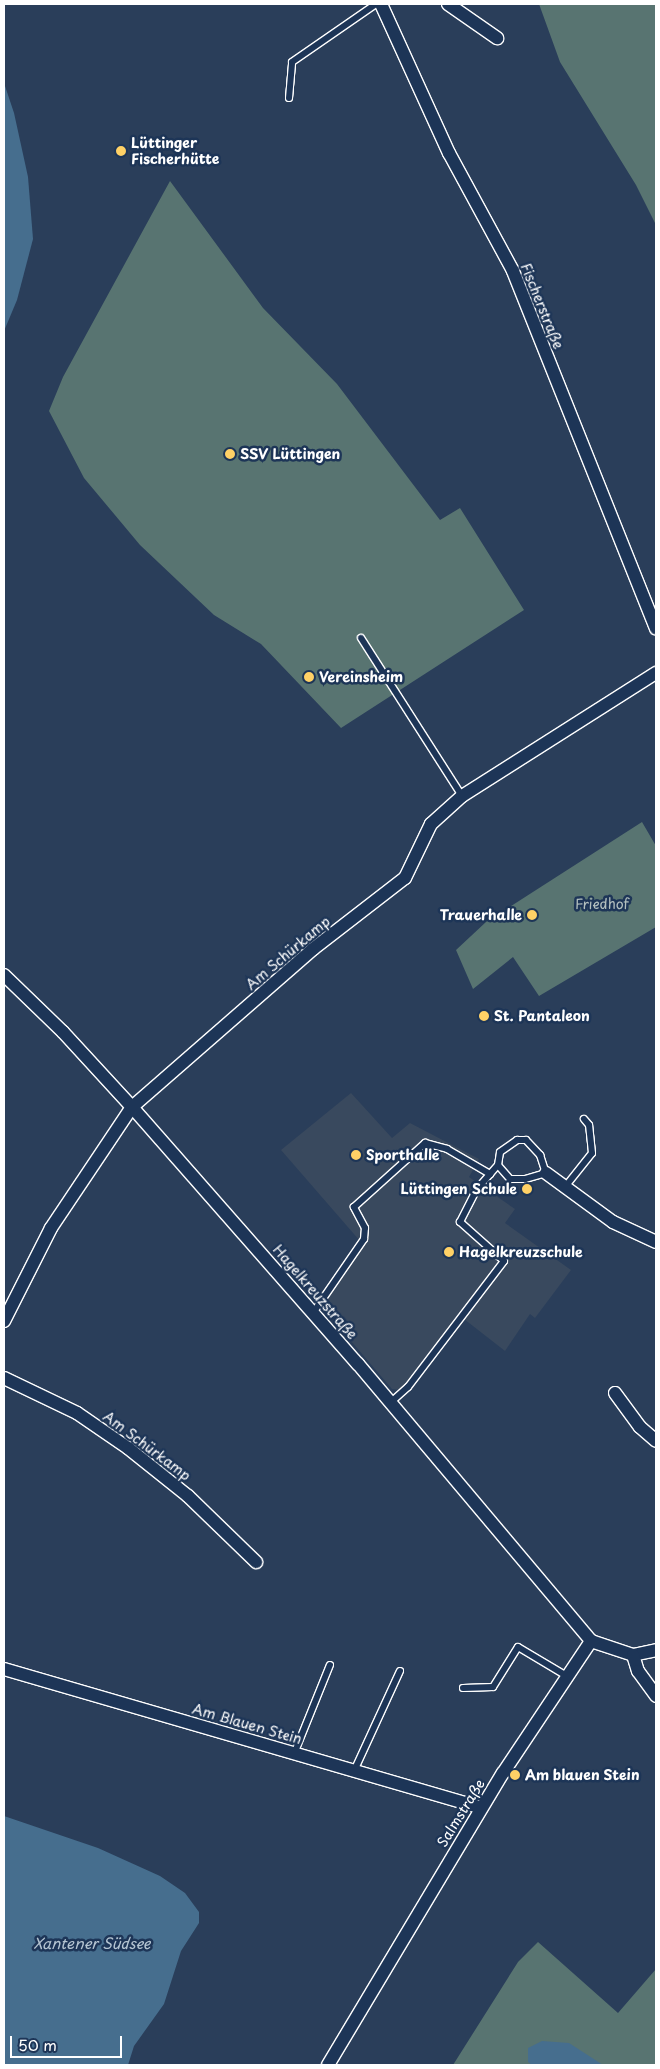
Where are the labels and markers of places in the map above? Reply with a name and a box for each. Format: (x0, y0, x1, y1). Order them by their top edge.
place label: Lüttinger Fischerhütte (131, 135, 219, 168)
marker: Lüttinger Fischerhütte (115, 145, 127, 157)
place label: SSV Lüttingen (240, 446, 339, 462)
marker: SSV Lüttingen (224, 448, 236, 460)
place label: Vereinsheim (319, 669, 403, 685)
marker: Vereinsheim (303, 671, 315, 683)
place label: Trauerhalle (440, 907, 522, 923)
marker: Trauerhalle (526, 909, 538, 921)
place label: St. Pantaleon (494, 1008, 590, 1024)
marker: St. Pantaleon (478, 1010, 490, 1022)
place label: Sporthalle (366, 1147, 439, 1163)
marker: Sporthalle (350, 1149, 362, 1161)
place label: Lüttingen Schule (400, 1181, 517, 1197)
marker: Lüttingen Schule (521, 1183, 533, 1195)
place label: Hagelkreuzschule (459, 1244, 583, 1260)
marker: Hagelkreuzschule (443, 1246, 455, 1258)
place label: Am blauen Stein (525, 1767, 641, 1783)
marker: Am blauen Stein (509, 1769, 521, 1781)

